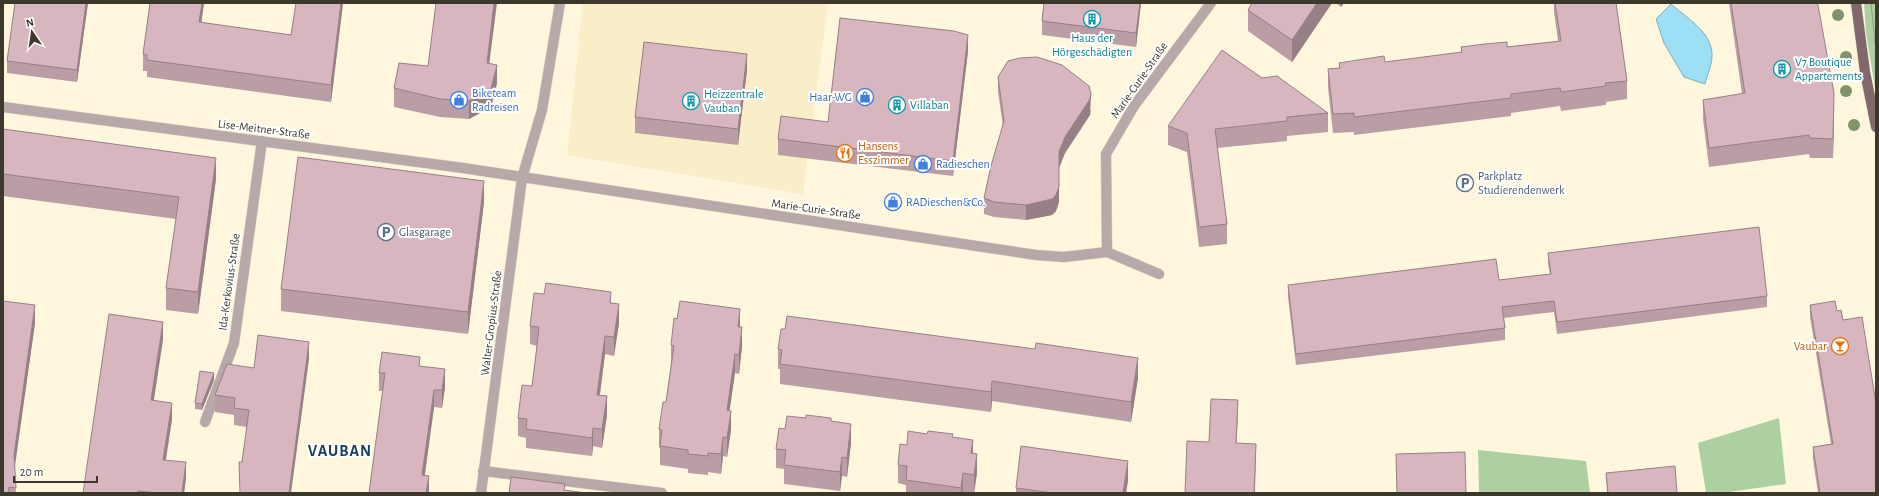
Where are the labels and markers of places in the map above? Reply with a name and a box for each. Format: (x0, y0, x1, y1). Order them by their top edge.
building icon: Haus der Hörgeschädigten (1082, 9, 1102, 29)
place label: Haus der Hörgeschädigten (1052, 32, 1132, 58)
place label: V7 Boutique Appartements (1795, 56, 1862, 82)
building icon: V7 Boutique Appartements (1772, 59, 1792, 79)
place label: Biketeam Radreisen (472, 87, 519, 113)
shop icon: Haar-WG (855, 87, 875, 107)
place label: Heizzentrale Vauban (704, 88, 763, 114)
shop icon: Biketeam Radreisen (449, 90, 469, 110)
building icon: Heizzentrale Vauban (681, 91, 701, 111)
place label: Haar-WG (809, 91, 852, 103)
building icon: Villaban (887, 95, 907, 115)
place label: Villaban (910, 99, 949, 111)
place label: Hansens Esszimmer (858, 140, 909, 166)
restaurant icon: Hansens Esszimmer (835, 143, 855, 163)
shop icon: Radieschen (913, 154, 933, 174)
place label: Radieschen (936, 158, 990, 170)
place label: Parkplatz Studierendenwerk (1478, 170, 1565, 196)
parking icon: Parkplatz Studierendenwerk (1455, 173, 1475, 193)
shop icon: RADieschen&Co. (883, 192, 903, 212)
place label: RADieschen&Co. (906, 196, 985, 208)
parking icon: Glasgarage (376, 222, 396, 242)
place label: Glasgarage (399, 226, 451, 238)
bar icon: Vaubar (1830, 336, 1850, 356)
place label: Vaubar (1794, 340, 1827, 352)

